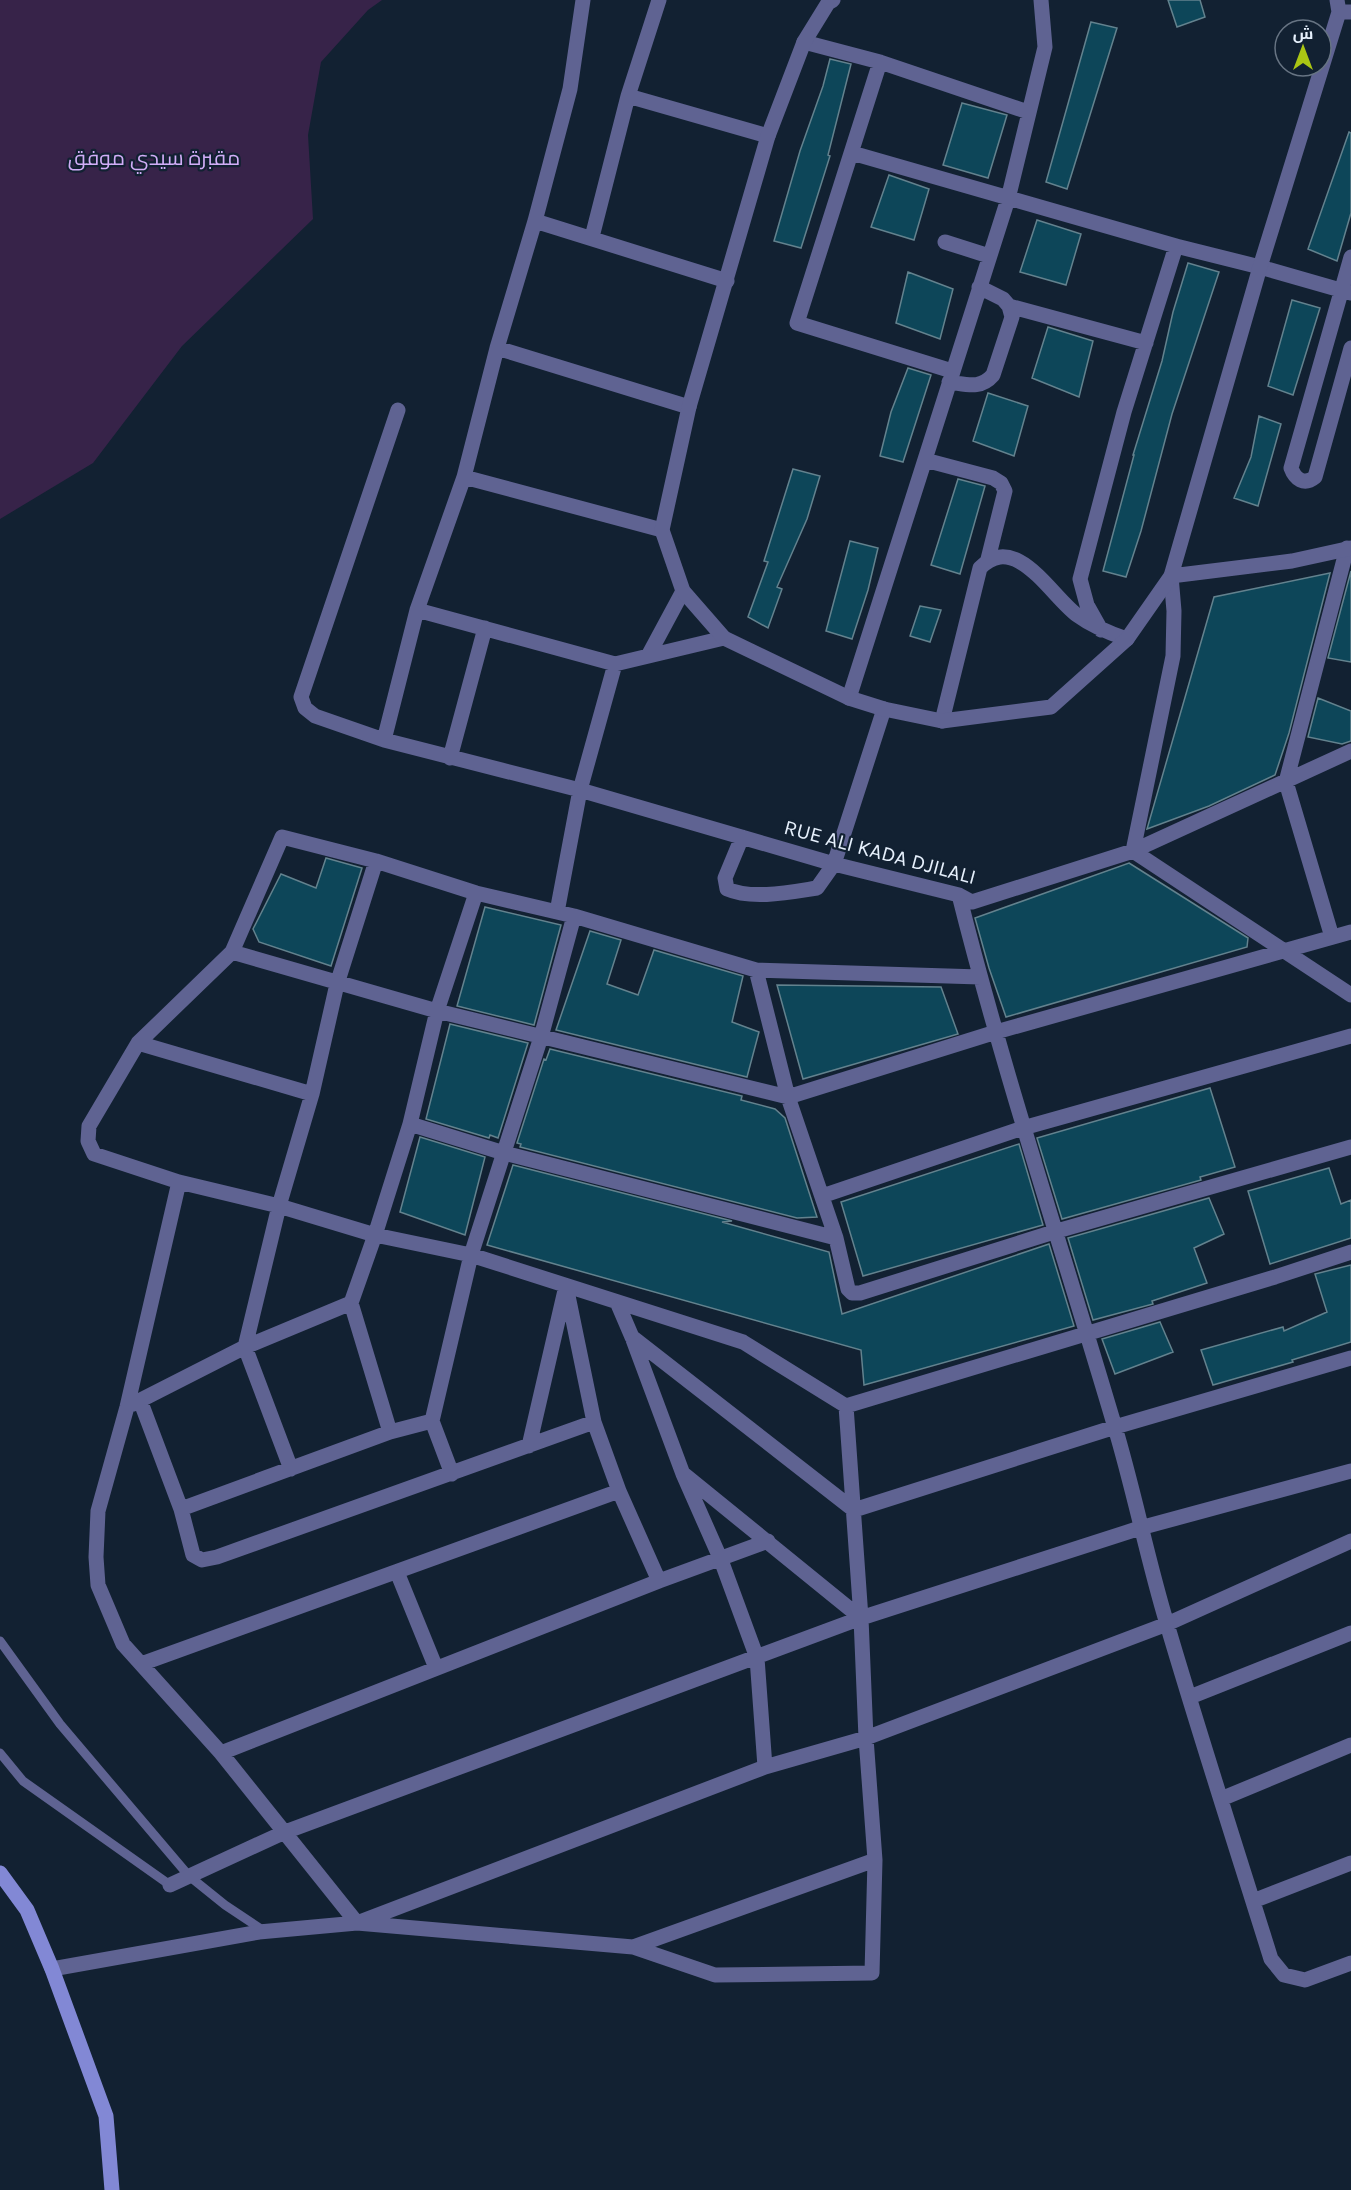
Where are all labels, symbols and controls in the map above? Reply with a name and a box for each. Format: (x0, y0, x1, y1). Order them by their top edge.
north arrow (1273, 18, 1333, 78)
text: ش (1293, 24, 1313, 43)
park label: مقبرة سيدي موفق (68, 146, 240, 174)
street label: RUE ALI KADA DJILALI (781, 815, 979, 889)

